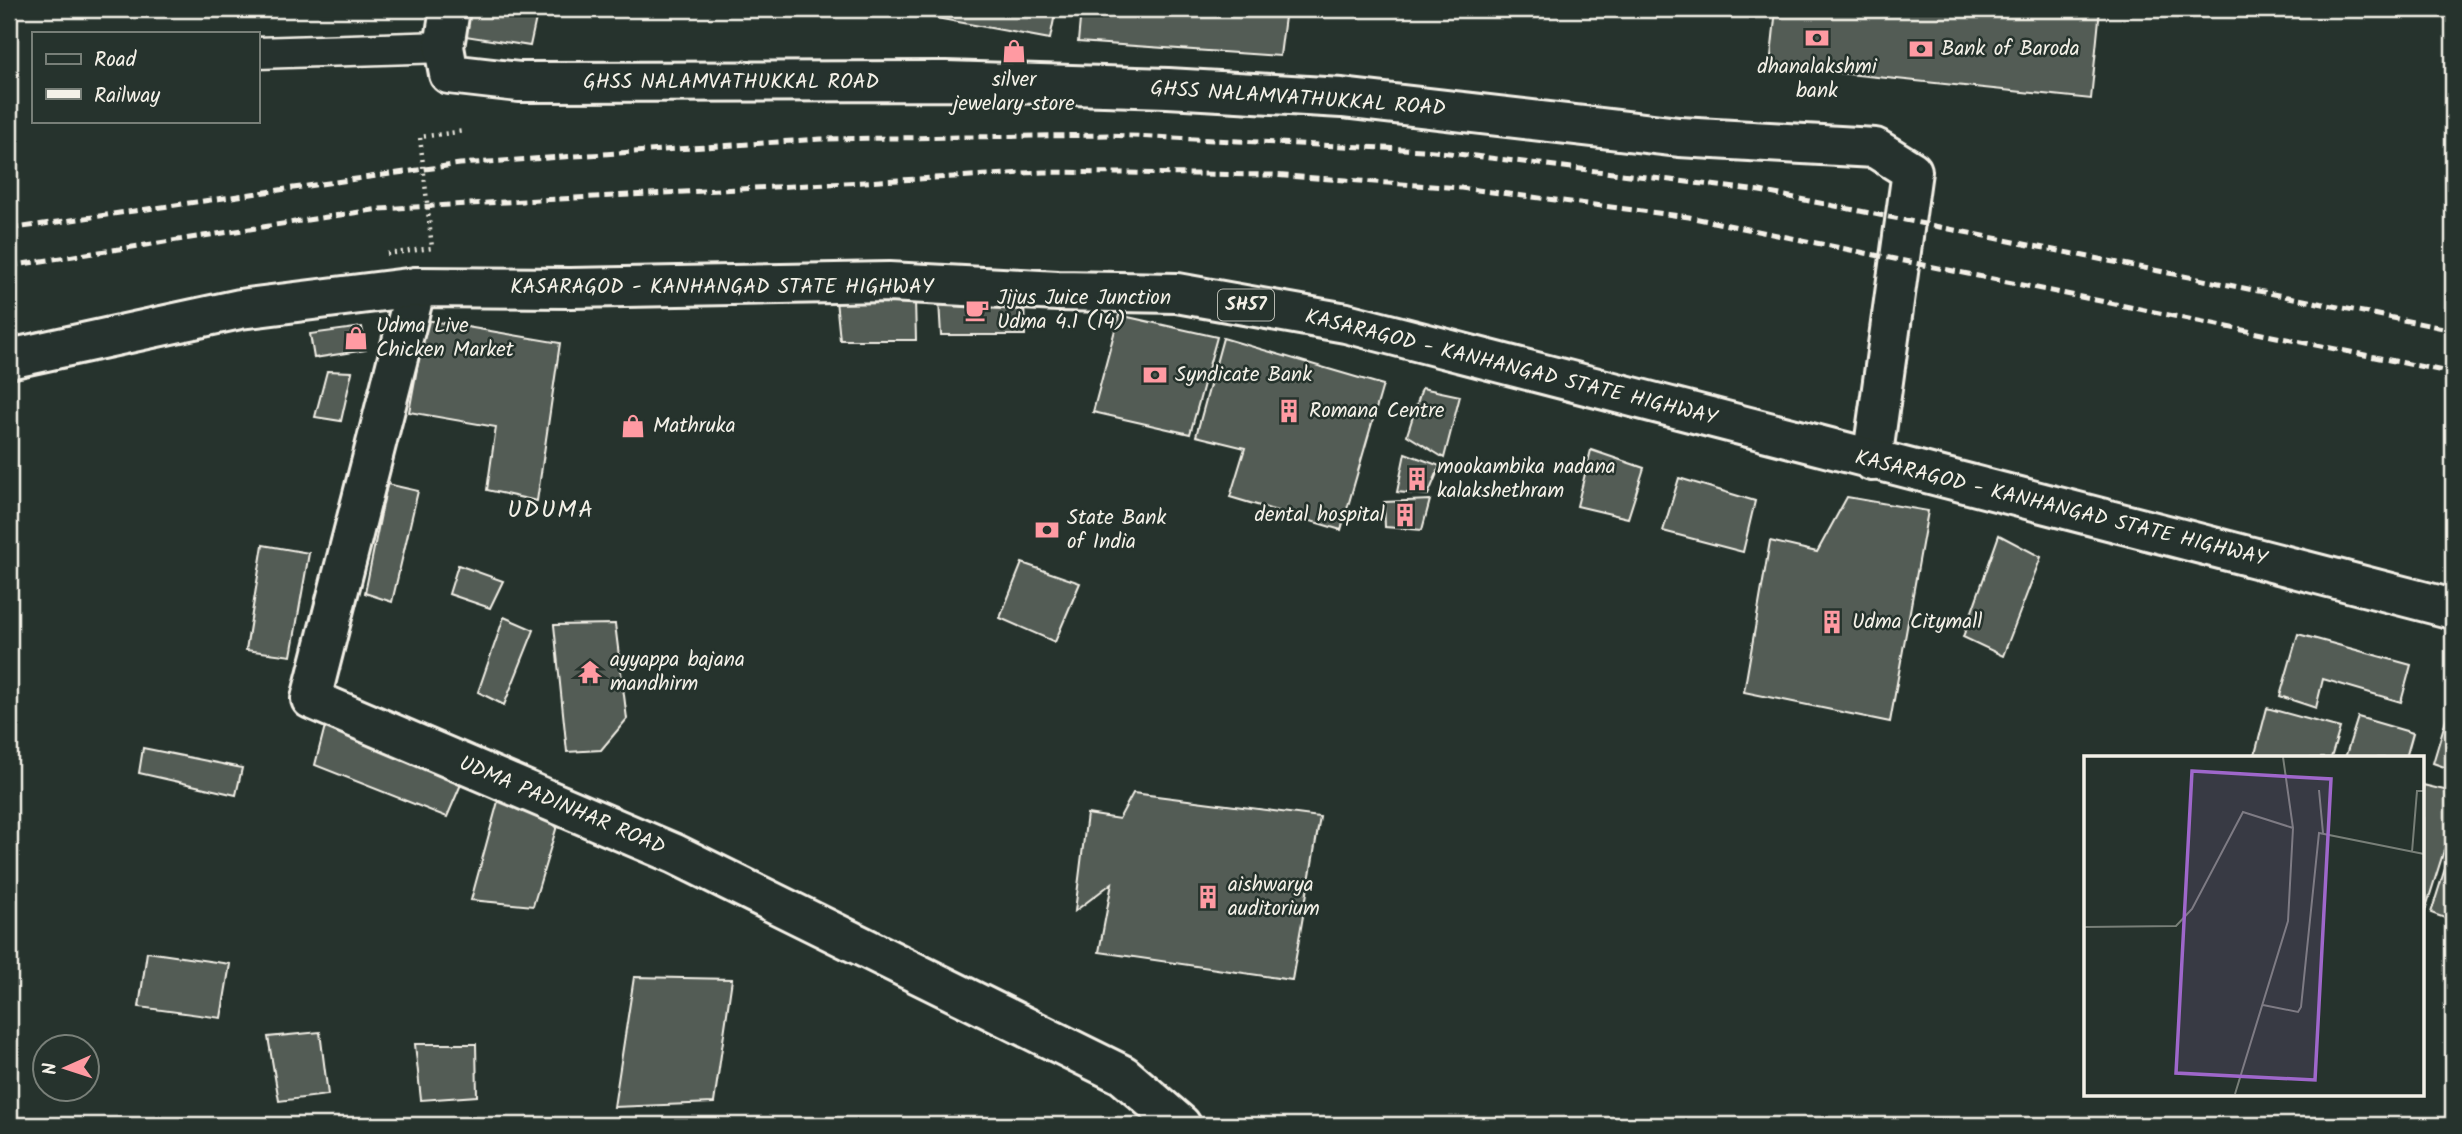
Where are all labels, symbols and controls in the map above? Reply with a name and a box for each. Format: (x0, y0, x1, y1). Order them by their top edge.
bank icon: dhanalakshmi bank (1803, 24, 1831, 52)
legend (32, 32, 259, 122)
place label: Bank of Baroda (1941, 33, 2080, 66)
bank icon: Bank of Baroda (1907, 35, 1935, 63)
shop icon: silver jewelary store (1000, 37, 1028, 65)
text: Road (94, 44, 137, 77)
place label: dhanalakshmi bank (1757, 51, 1878, 108)
place label: silver jewelary store (948, 64, 1075, 121)
street label: GHSS NALAMVATHUKKAL ROAD (583, 66, 879, 99)
street label: GHSS NALAMVATHUKKAL ROAD (1149, 72, 1447, 126)
text: Railway (94, 80, 160, 113)
street label: KASARAGOD - KANHANGAD STATE HIGHWAY (510, 271, 935, 304)
place label: Jijus Juice Junction Udma 4.1 (14) (997, 282, 1171, 339)
road number: SH57 (1218, 290, 1274, 320)
cafe icon: Jijus Juice Junction Udma 4.1 (14) (963, 296, 991, 324)
street label: KASARAGOD - KANHANGAD STATE HIGHWAY (1301, 301, 1721, 435)
place label: Udma Live Chicken Market (376, 310, 515, 367)
shop icon: Udma Live Chicken Market (342, 324, 370, 352)
place label: Syndicate Bank (1175, 359, 1312, 392)
bank icon: Syndicate Bank (1141, 361, 1169, 389)
place label: Romana Centre (1309, 395, 1445, 428)
building icon: Romana Centre (1275, 397, 1303, 425)
place label: Mathruka (653, 410, 736, 443)
shop icon: Mathruka (619, 412, 647, 440)
street label: KASARAGOD - KANHANGAD STATE HIGHWAY (1851, 442, 2271, 576)
place label: mookambika nadana kalakshethram (1437, 451, 1616, 508)
building icon: mookambika nadana kalakshethram (1403, 465, 1431, 493)
district label: UDUMA (507, 491, 595, 530)
place label: dental hospital (1254, 499, 1385, 532)
building icon: dental hospital (1391, 501, 1419, 529)
place label: State Bank of India (1067, 502, 1167, 559)
bank icon: State Bank of India (1033, 516, 1061, 544)
place label: Udma Citymall (1852, 606, 1982, 639)
building icon: Udma Citymall (1818, 608, 1846, 636)
place label: ayyappa bajana mandhirm (610, 644, 745, 701)
temple icon: ayyappa bajana mandhirm (576, 658, 604, 686)
street label: UDMA PADINHAR ROAD (454, 748, 670, 864)
inset map (2084, 756, 2424, 1096)
place label: aishwarya auditorium (1228, 869, 1320, 926)
building icon: aishwarya auditorium (1194, 883, 1222, 911)
north arrow (32, 1032, 102, 1102)
text: N (36, 1062, 66, 1076)

